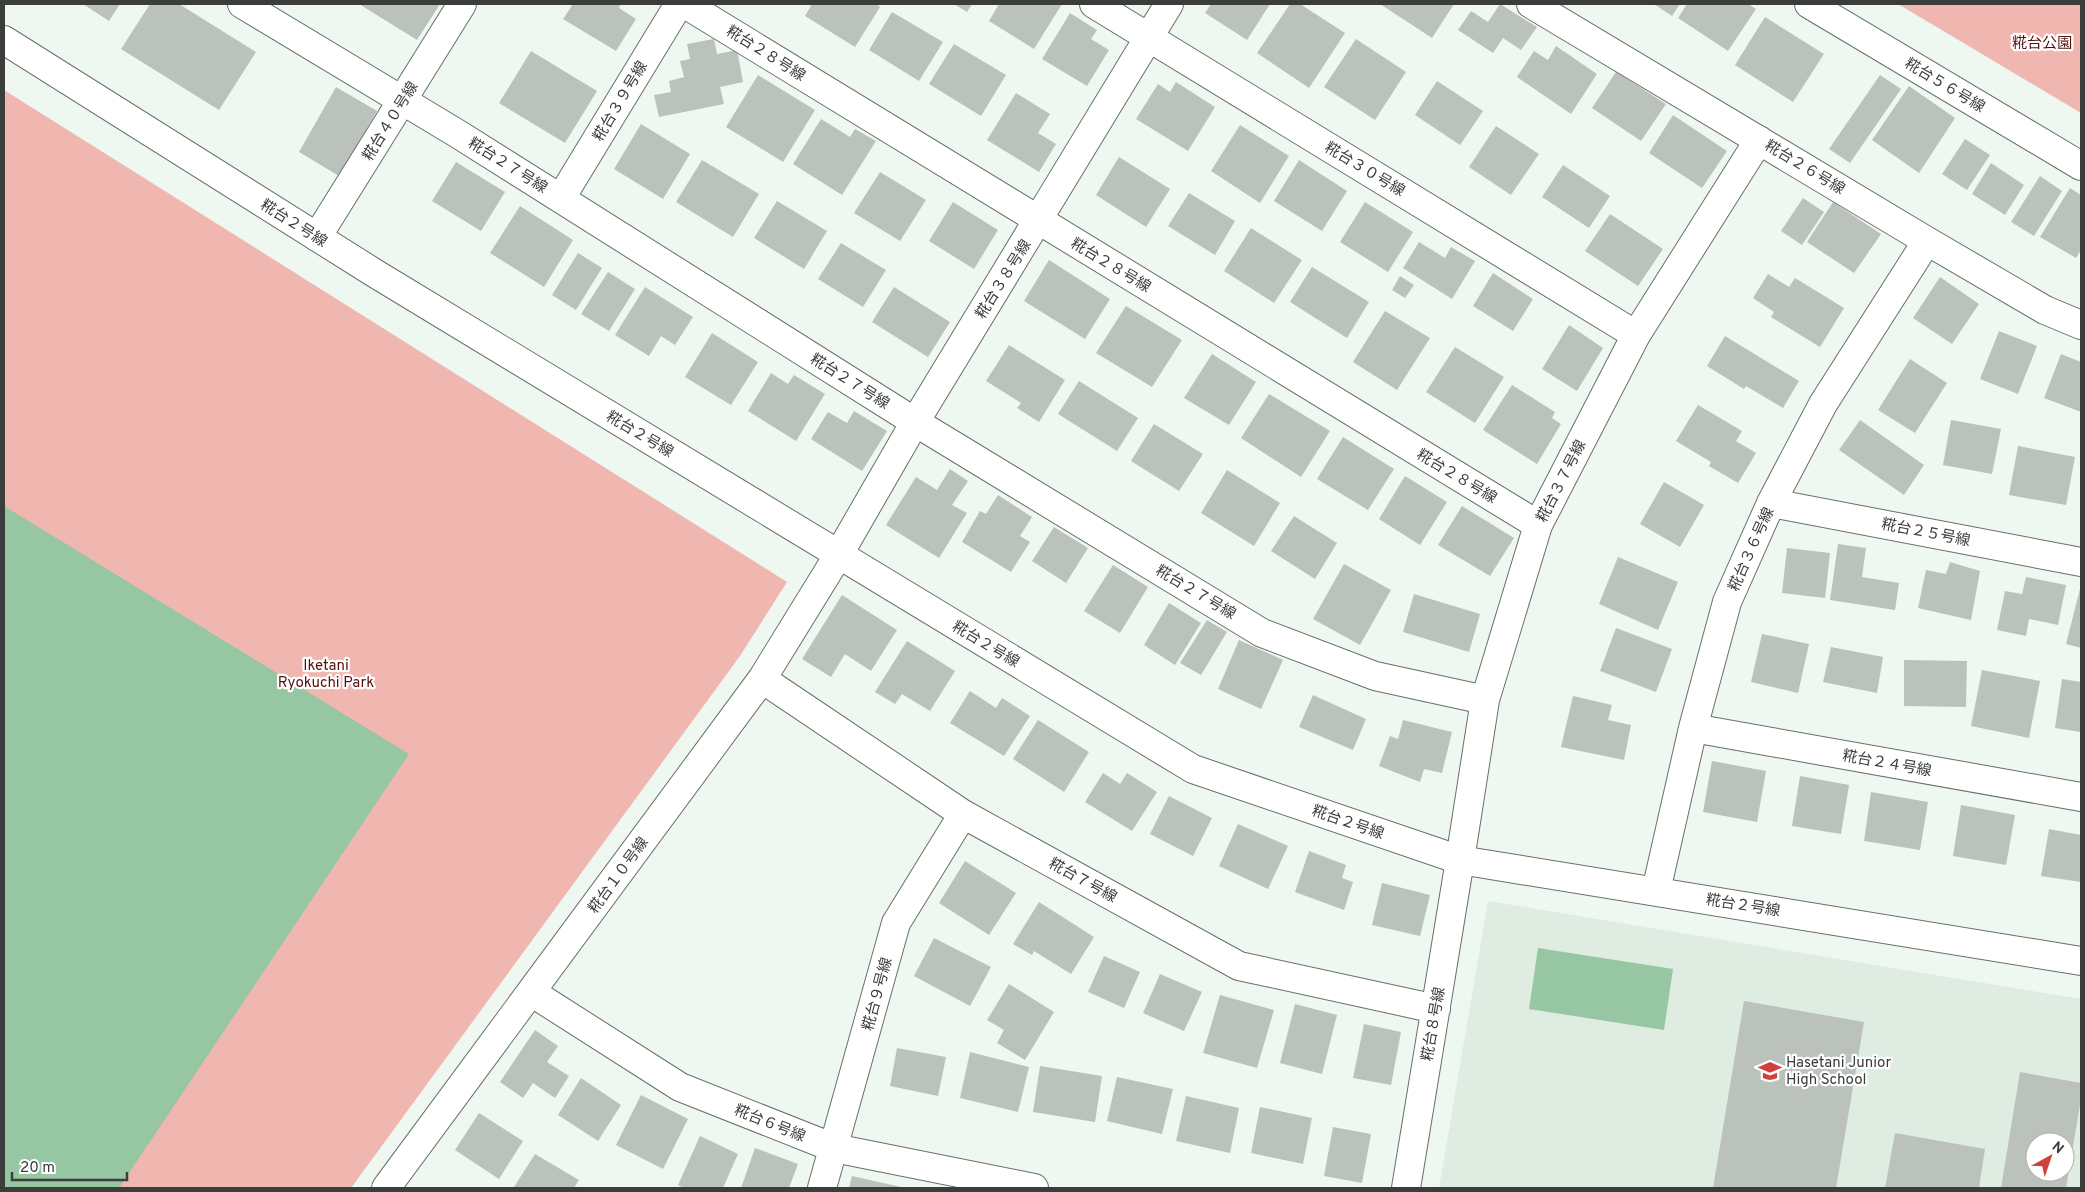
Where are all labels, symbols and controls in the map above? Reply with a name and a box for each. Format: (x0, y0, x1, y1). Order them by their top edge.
street label: 糀台２８号線 (722, 22, 809, 86)
park label: 糀台公園 (2012, 34, 2072, 54)
street label: 糀台５６号線 (1901, 54, 1988, 118)
street label: 糀台３９号線 (589, 58, 653, 145)
street label: 糀台４０号線 (359, 78, 423, 165)
street label: 糀台２７号線 (464, 134, 551, 198)
street label: 糀台２６号線 (1761, 136, 1848, 200)
street label: 糀台３０号線 (1321, 138, 1408, 202)
street label: 糀台２号線 (256, 195, 331, 252)
street label: 糀台２８号線 (1067, 234, 1154, 298)
street label: 糀台３８号線 (972, 236, 1036, 323)
street label: 糀台２７号線 (806, 350, 893, 414)
street label: 糀台２号線 (602, 407, 677, 463)
street label: 糀台３７号線 (1533, 437, 1591, 526)
street label: 糀台２８号線 (1413, 445, 1500, 509)
street label: 糀台３６号線 (1724, 504, 1779, 595)
street label: 糀台２５号線 (1880, 515, 1972, 551)
street label: 糀台２７号線 (1152, 561, 1239, 625)
street label: 糀台２号線 (948, 617, 1023, 673)
park label: Iketani Ryokuchi Park (278, 657, 374, 693)
street label: 糀台２４号線 (1841, 746, 1933, 782)
street label: 糀台２号線 (1309, 801, 1386, 845)
street label: 糀台１０号線 (584, 833, 653, 918)
street label: 糀台７号線 (1045, 854, 1120, 908)
street label: 糀台２号線 (1704, 890, 1781, 922)
street label: 糀台９号線 (859, 955, 897, 1033)
street label: 糀台８号線 (1418, 985, 1450, 1063)
place label: Hasetani Junior High School (1786, 1054, 1891, 1090)
school or university icon: Hasetani Junior High School (1757, 1058, 1783, 1084)
street label: 糀台６号線 (731, 1101, 808, 1147)
north arrow (2025, 1132, 2075, 1182)
text: N (2048, 1138, 2067, 1158)
scale bar (12, 1150, 128, 1182)
text: 20 m (20, 1159, 55, 1178)

